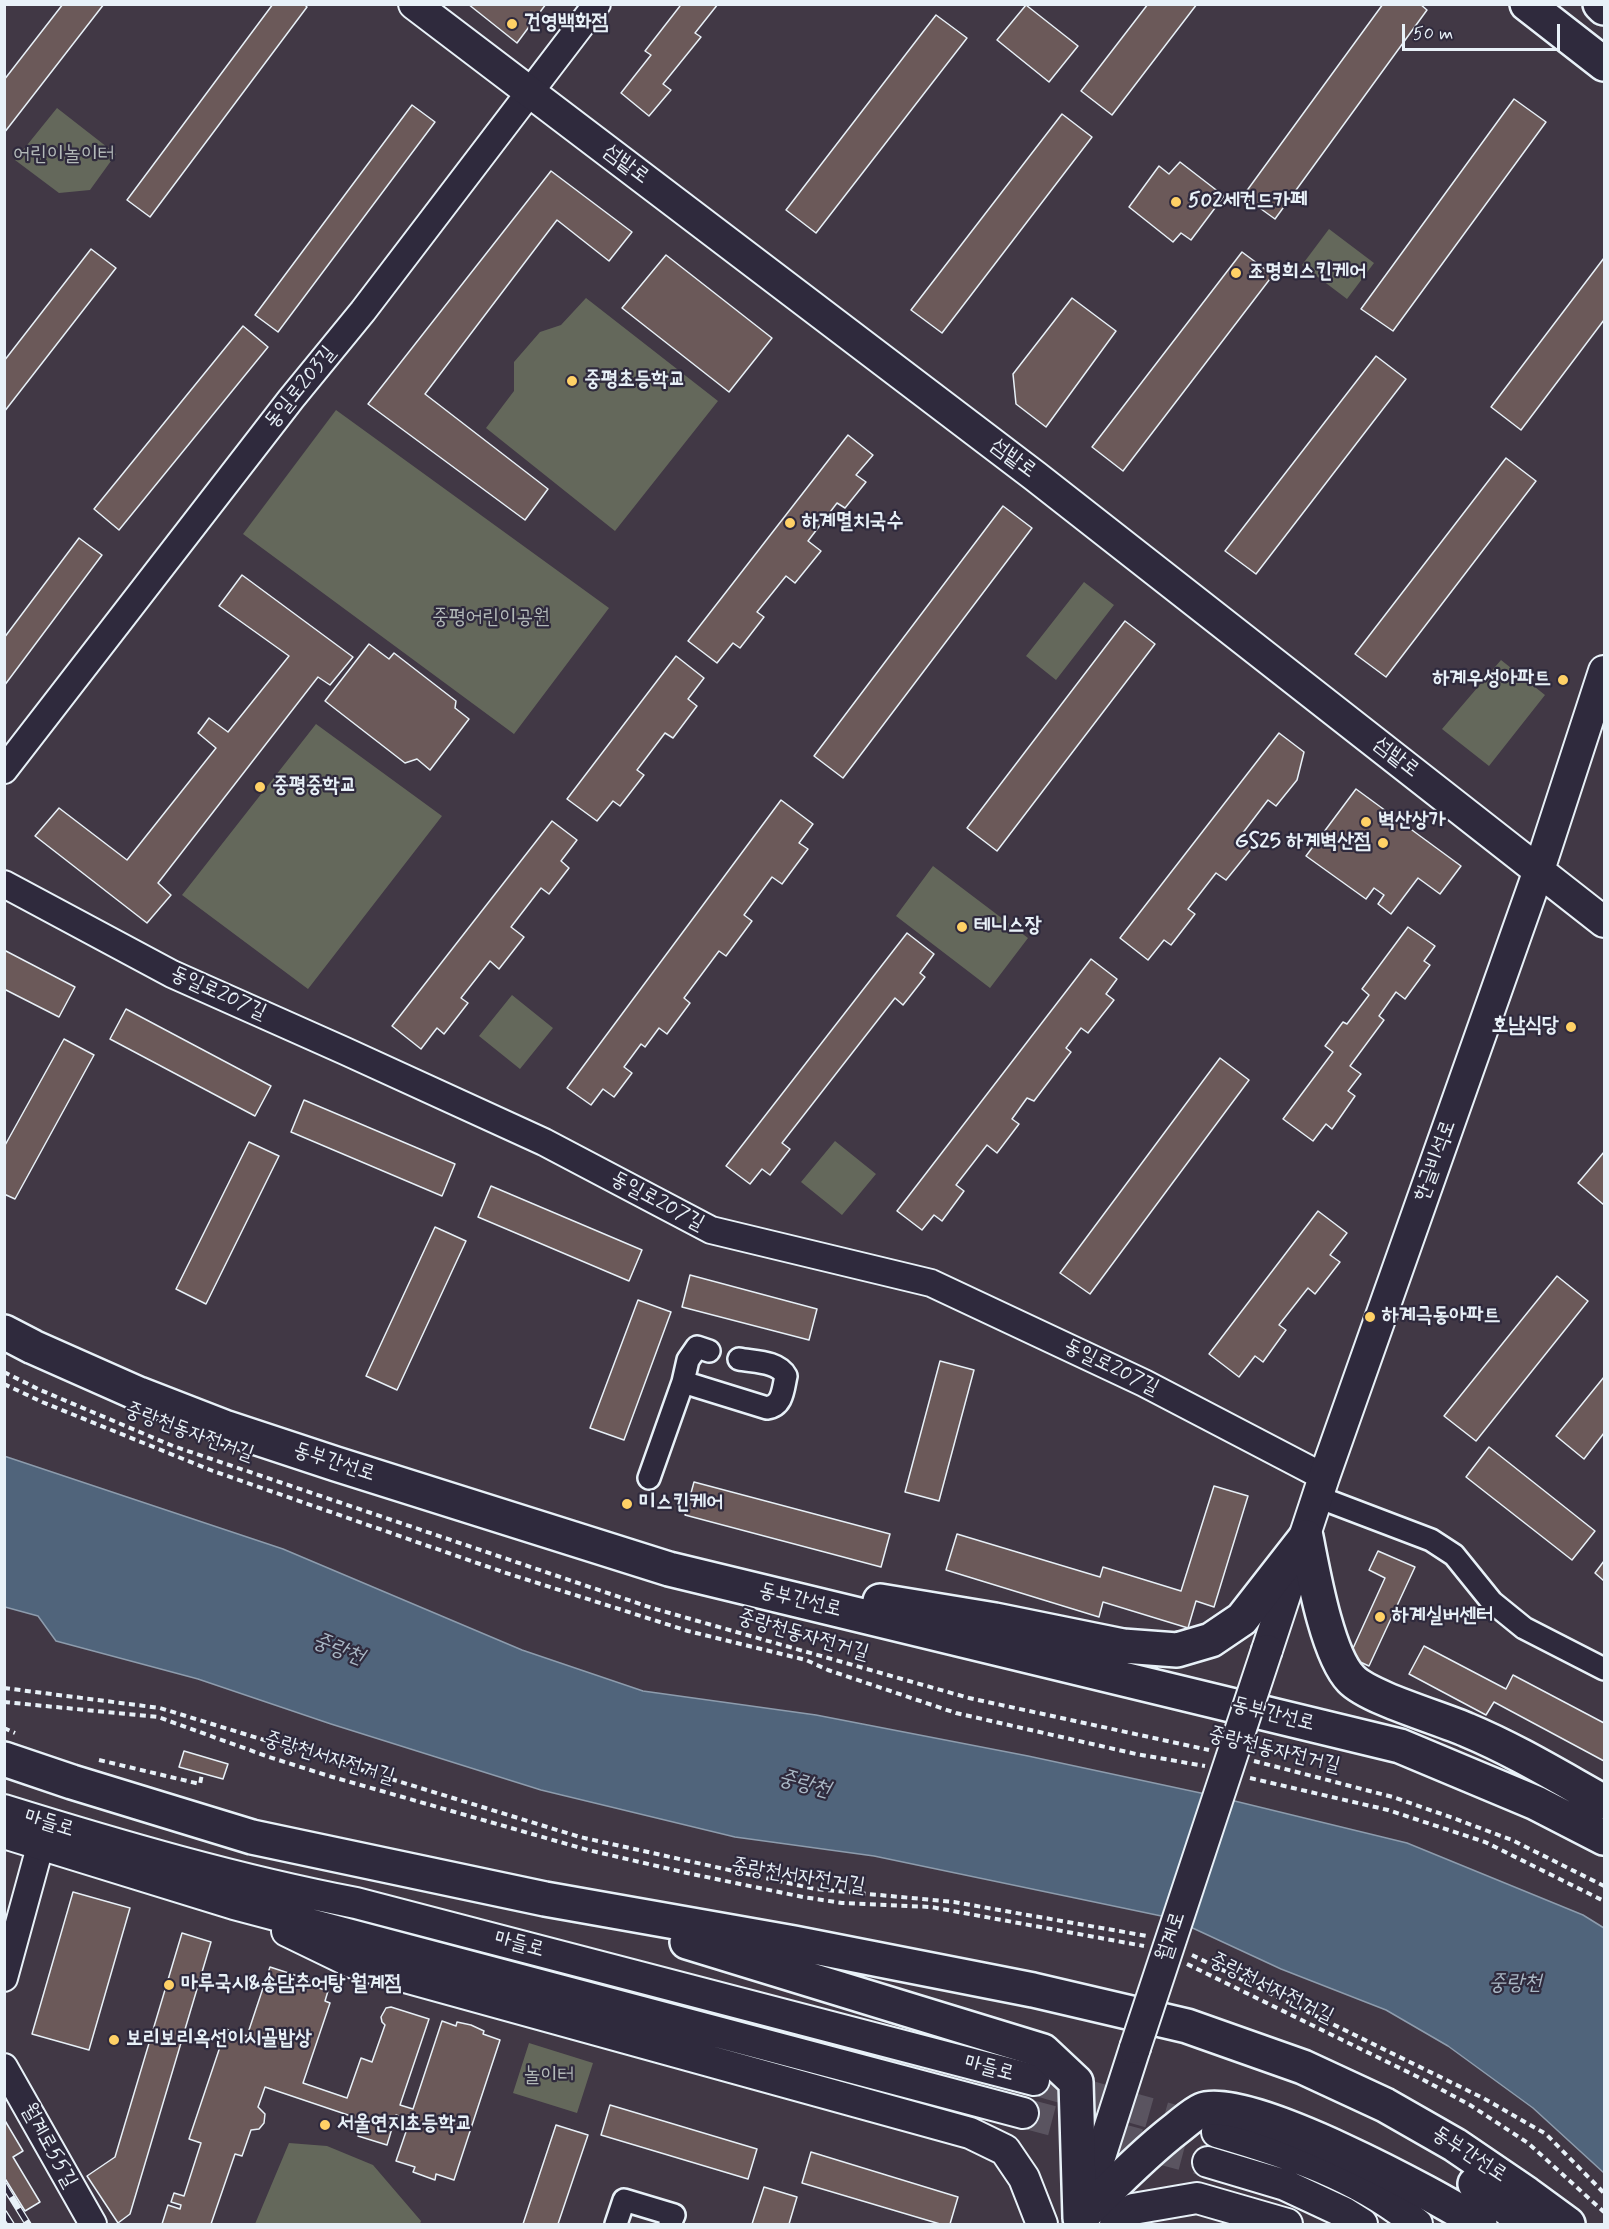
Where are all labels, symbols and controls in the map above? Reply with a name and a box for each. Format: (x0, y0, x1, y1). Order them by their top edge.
place label: 건영백화점 (524, 11, 608, 37)
scale bar (1405, 12, 1562, 50)
marker: 건영백화점 (505, 17, 519, 31)
text: 50 m (1413, 22, 1453, 46)
street label: 섬밭로 (598, 140, 654, 190)
park label: 어린이놀이터 (13, 143, 115, 169)
place label: 502세컨드카페 (1188, 189, 1307, 215)
marker: 502세컨드카페 (1169, 195, 1183, 209)
place label: 조명희스킨케어 (1248, 260, 1366, 286)
marker: 조명희스킨케어 (1229, 266, 1243, 280)
street label: 동일로203길 (260, 342, 342, 434)
place label: 중평초등학교 (584, 368, 685, 394)
marker: 중평초등학교 (565, 374, 579, 388)
street label: 섬밭로 (985, 434, 1041, 484)
place label: 하계멸치국수 (802, 510, 903, 536)
marker: 하계멸치국수 (783, 516, 797, 530)
park label: 중평어린이공원 (432, 606, 550, 632)
place label: 하계우성아파트 (1433, 667, 1551, 693)
marker: 하계우성아파트 (1556, 673, 1570, 687)
street label: 섬밭로 (1368, 732, 1424, 784)
place label: 중평중학교 (272, 774, 356, 800)
marker: 중평중학교 (253, 780, 267, 794)
place label: 벽산상가 (1378, 809, 1446, 835)
marker: 벽산상가 (1359, 815, 1373, 829)
place label: GS25 하계벽산점 (1235, 830, 1371, 856)
marker: GS25 하계벽산점 (1376, 836, 1390, 850)
place label: 테니스장 (974, 914, 1042, 940)
marker: 테니스장 (955, 920, 969, 934)
street label: 동일로207길 (166, 962, 270, 1026)
place label: 호남식당 (1491, 1014, 1559, 1040)
marker: 호남식당 (1564, 1020, 1578, 1034)
street label: 한글비석로 (1410, 1117, 1462, 1205)
street label: 동일로207길 (606, 1167, 708, 1237)
place label: 하계극동아파트 (1382, 1304, 1500, 1330)
marker: 하계극동아파트 (1363, 1310, 1377, 1324)
street label: 동일로207길 (1059, 1334, 1163, 1402)
street label: 중랑천동자전거길 (121, 1398, 257, 1468)
street label: 동부간선로 (290, 1438, 378, 1488)
place label: 미스킨케어 (639, 1491, 723, 1517)
marker: 미스킨케어 (620, 1497, 634, 1511)
street label: 동부간선로 (756, 1579, 844, 1623)
place label: 하계실버센터 (1392, 1604, 1493, 1630)
street label: 중랑천동자전거길 (735, 1605, 871, 1667)
marker: 하계실버센터 (1373, 1610, 1387, 1624)
water label: 중랑천 (308, 1628, 368, 1672)
street label: 동부간선로 (1229, 1693, 1317, 1737)
street label: 중랑천동자전거길 (1205, 1722, 1343, 1780)
street label: 중랑천서자전거길 (261, 1727, 397, 1791)
water label: 중랑천 (775, 1765, 833, 1805)
street label: 마들로 (21, 1805, 77, 1843)
street label: 중랑천서자전거길 (729, 1854, 867, 1900)
street label: 월계로 (1152, 1909, 1192, 1965)
street label: 마들로 (491, 1926, 547, 1964)
street label: 중랑천서자전거길 (1205, 1948, 1337, 2030)
water label: 중랑천 (1488, 1971, 1542, 1997)
place label: 마루국시&송담추어탕 월계점 (181, 1972, 401, 1998)
marker: 마루국시&송담추어탕 월계점 (162, 1978, 176, 1992)
place label: 보리보리옥선이시골밥상 (126, 2027, 312, 2053)
marker: 보리보리옥선이시골밥상 (107, 2033, 121, 2047)
street label: 마들로 (961, 2050, 1017, 2088)
park label: 놀이터 (524, 2064, 574, 2090)
street label: 월계로55길 (14, 2099, 82, 2193)
place label: 서울연지초등학교 (337, 2112, 472, 2138)
marker: 서울연지초등학교 (318, 2118, 332, 2132)
street label: 동부간선로 (1427, 2121, 1511, 2189)

